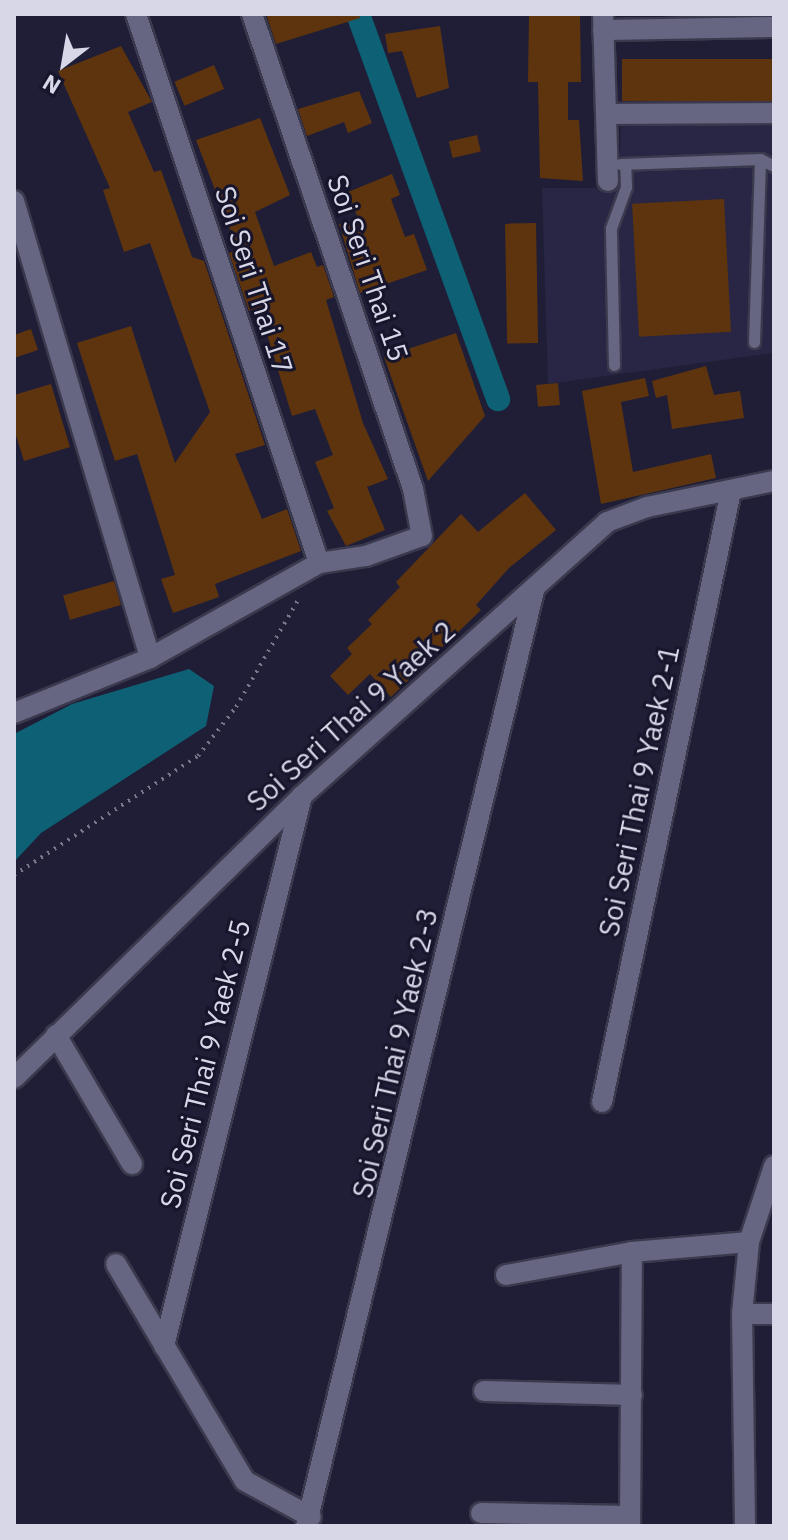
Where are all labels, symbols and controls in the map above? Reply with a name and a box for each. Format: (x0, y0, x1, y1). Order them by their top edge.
north arrow (24, 24, 104, 104)
text: N (37, 68, 66, 102)
street label: Soi Seri Thai 15 (320, 170, 416, 366)
street label: Soi Seri Thai 17 (208, 182, 300, 378)
street label: Soi Seri Thai 9 Yaek 2 (240, 614, 462, 818)
street label: Soi Seri Thai 9 Yaek 2-1 (592, 642, 686, 940)
street label: Soi Seri Thai 9 Yaek 2-3 (345, 905, 445, 1201)
street label: Soi Seri Thai 9 Yaek 2-5 (153, 916, 257, 1212)

